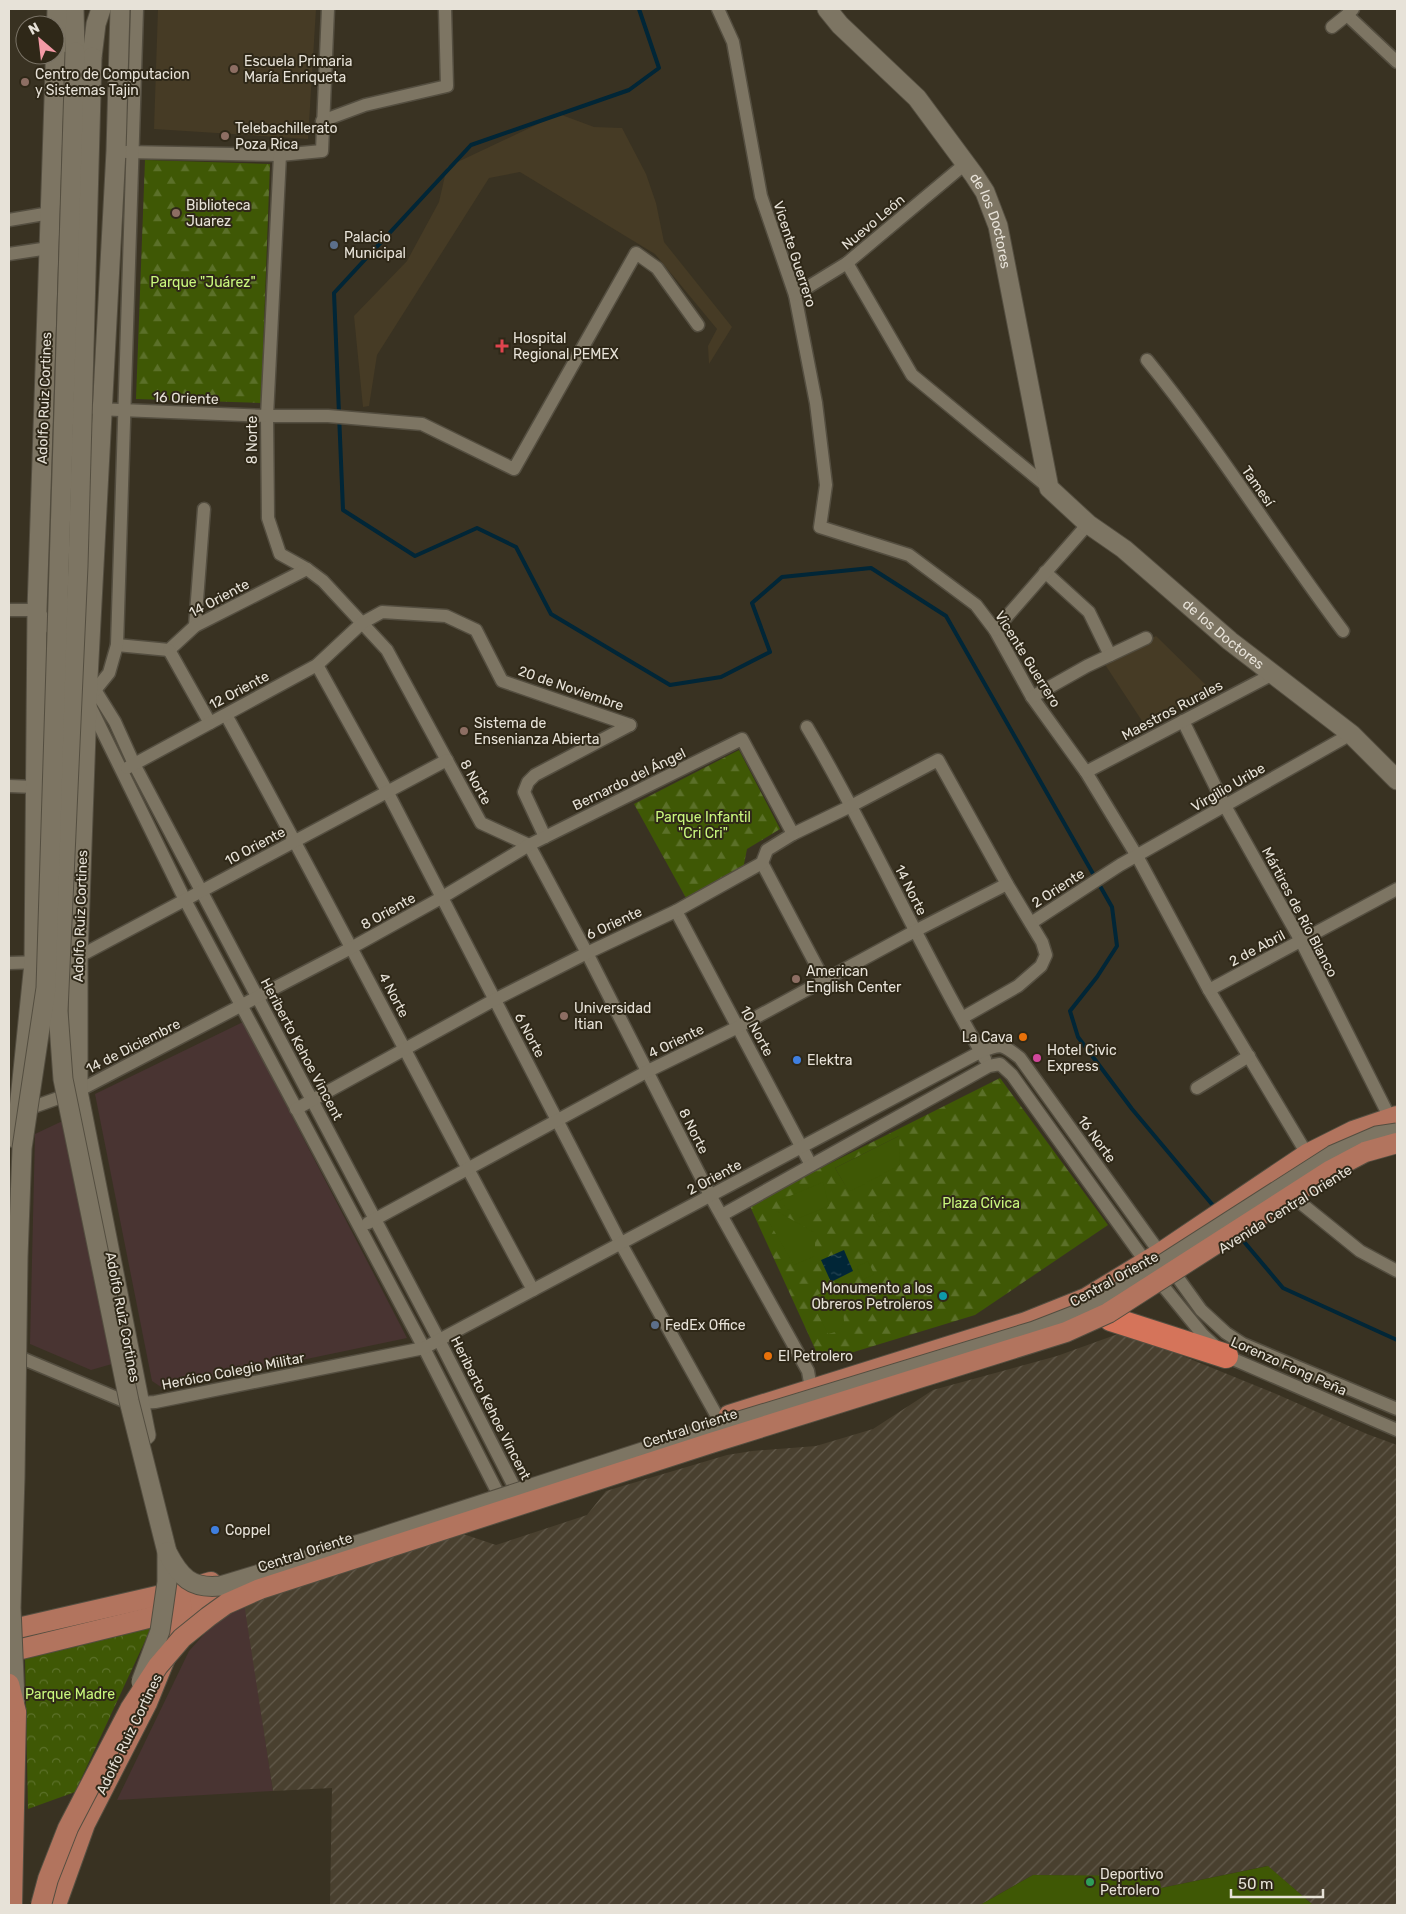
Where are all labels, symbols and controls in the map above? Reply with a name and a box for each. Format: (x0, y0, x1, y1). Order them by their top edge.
north arrow (15, 15, 65, 65)
text: N (26, 19, 43, 39)
place label: Escuela Primaria María Enriqueta (244, 53, 353, 86)
marker: Escuela Primaria María Enriqueta (228, 63, 240, 75)
place label: Centro de Computacion y Sistemas Tajin (35, 66, 190, 99)
marker: Centro de Computacion y Sistemas Tajin (19, 76, 31, 88)
place label: Telebachillerato Poza Rica (235, 120, 338, 153)
marker: Telebachillerato Poza Rica (219, 130, 231, 142)
street label: de los Doctores (966, 170, 1014, 270)
street label: Nuevo León (838, 191, 908, 254)
place label: Biblioteca Juarez (186, 197, 251, 230)
street label: Vicente Guerrero (769, 199, 820, 309)
marker: Biblioteca Juarez (170, 207, 182, 219)
place label: Palacio Municipal (344, 229, 406, 262)
marker: Palacio Municipal (328, 239, 340, 251)
park label: Parque "Juárez" (150, 274, 256, 291)
place label: Hospital Regional PEMEX (513, 330, 619, 363)
street label: Adolfo Ruiz Cortines (34, 332, 55, 464)
marker: Hospital Regional PEMEX (495, 339, 509, 353)
street label: 16 Oriente (153, 389, 219, 408)
street label: 8 Norte (244, 415, 261, 464)
street label: Tamesí (1238, 463, 1278, 510)
street label: 14 Oriente (186, 575, 252, 621)
street label: de los Doctores (1179, 596, 1267, 673)
street label: Vicente Guerrero (991, 608, 1064, 711)
street label: 20 de Noviembre (516, 662, 626, 715)
street label: 12 Oriente (206, 668, 272, 713)
street label: Maestros Rurales (1119, 677, 1226, 744)
place label: Sistema de Ensenianza Abierta (474, 715, 599, 748)
marker: Sistema de Ensenianza Abierta (458, 725, 470, 737)
street label: Bernardo del Ángel (569, 744, 689, 814)
street label: 8 Norte (456, 757, 495, 808)
street label: Virgilio Uribe (1188, 759, 1268, 815)
park label: Parque Infantil "Cri Cri" (655, 809, 751, 842)
street label: 10 Oriente (222, 823, 289, 869)
street label: Mártires de Río Blanco (1258, 844, 1341, 980)
street label: Adolfo Ruiz Cortines (70, 850, 91, 982)
street label: 14 Norte (891, 862, 931, 919)
street label: 2 Oriente (1029, 865, 1088, 912)
street label: 8 Oriente (358, 889, 419, 933)
street label: 6 Oriente (584, 903, 645, 944)
street label: 2 de Abril (1226, 927, 1288, 970)
place label: American English Center (806, 963, 902, 996)
street label: 4 Norte (375, 970, 413, 1021)
marker: American English Center (790, 973, 802, 985)
street label: Heriberto Kehoe Vincent (257, 975, 347, 1124)
place label: Universidad Itian (574, 1000, 651, 1033)
street label: 10 Norte (736, 1003, 777, 1060)
street label: 6 Norte (511, 1010, 548, 1061)
marker: Universidad Itian (558, 1010, 570, 1022)
street label: 14 de Diciembre (83, 1015, 183, 1078)
street label: 4 Oriente (646, 1021, 707, 1062)
place label: La Cava (962, 1029, 1013, 1046)
marker: La Cava (1017, 1031, 1029, 1043)
place label: Hotel Civic Express (1047, 1042, 1117, 1075)
place label: Elektra (807, 1052, 852, 1069)
marker: Hotel Civic Express (1031, 1052, 1043, 1064)
marker: Elektra (791, 1054, 803, 1066)
street label: 8 Norte (675, 1106, 712, 1157)
street label: 16 Norte (1074, 1112, 1120, 1166)
street label: 2 Oriente (684, 1156, 745, 1199)
street label: Avenida Central Oriente (1215, 1161, 1355, 1257)
park label: Plaza Cívica (942, 1195, 1020, 1212)
street label: Central Oriente (1067, 1248, 1162, 1311)
street label: Adolfo Ruiz Cortines (102, 1251, 143, 1384)
place label: Monumento a los Obreros Petroleros (811, 1280, 933, 1313)
marker: Monumento a los Obreros Petroleros (937, 1290, 949, 1302)
place label: FedEx Office (665, 1317, 746, 1334)
marker: FedEx Office (649, 1319, 661, 1331)
street label: Lorenzo Fong Peña (1228, 1333, 1349, 1400)
street label: Heriberto Kehoe Vincent (447, 1334, 534, 1483)
place label: El Petrolero (778, 1348, 853, 1365)
street label: Heróico Colegio Militar (160, 1349, 307, 1394)
marker: El Petrolero (762, 1350, 774, 1362)
street label: Central Oriente (641, 1405, 740, 1452)
place label: Coppel (225, 1522, 270, 1539)
marker: Coppel (209, 1524, 221, 1536)
street label: Central Oriente (256, 1529, 355, 1576)
street label: Adolfo Ruiz Cortines (93, 1671, 166, 1797)
park label: Parque Madre (25, 1686, 115, 1703)
place label: Deportivo Petrolero (1100, 1866, 1164, 1899)
scale bar (1231, 1866, 1324, 1898)
text: 50 m (1238, 1875, 1273, 1893)
marker: Deportivo Petrolero (1084, 1876, 1096, 1888)

